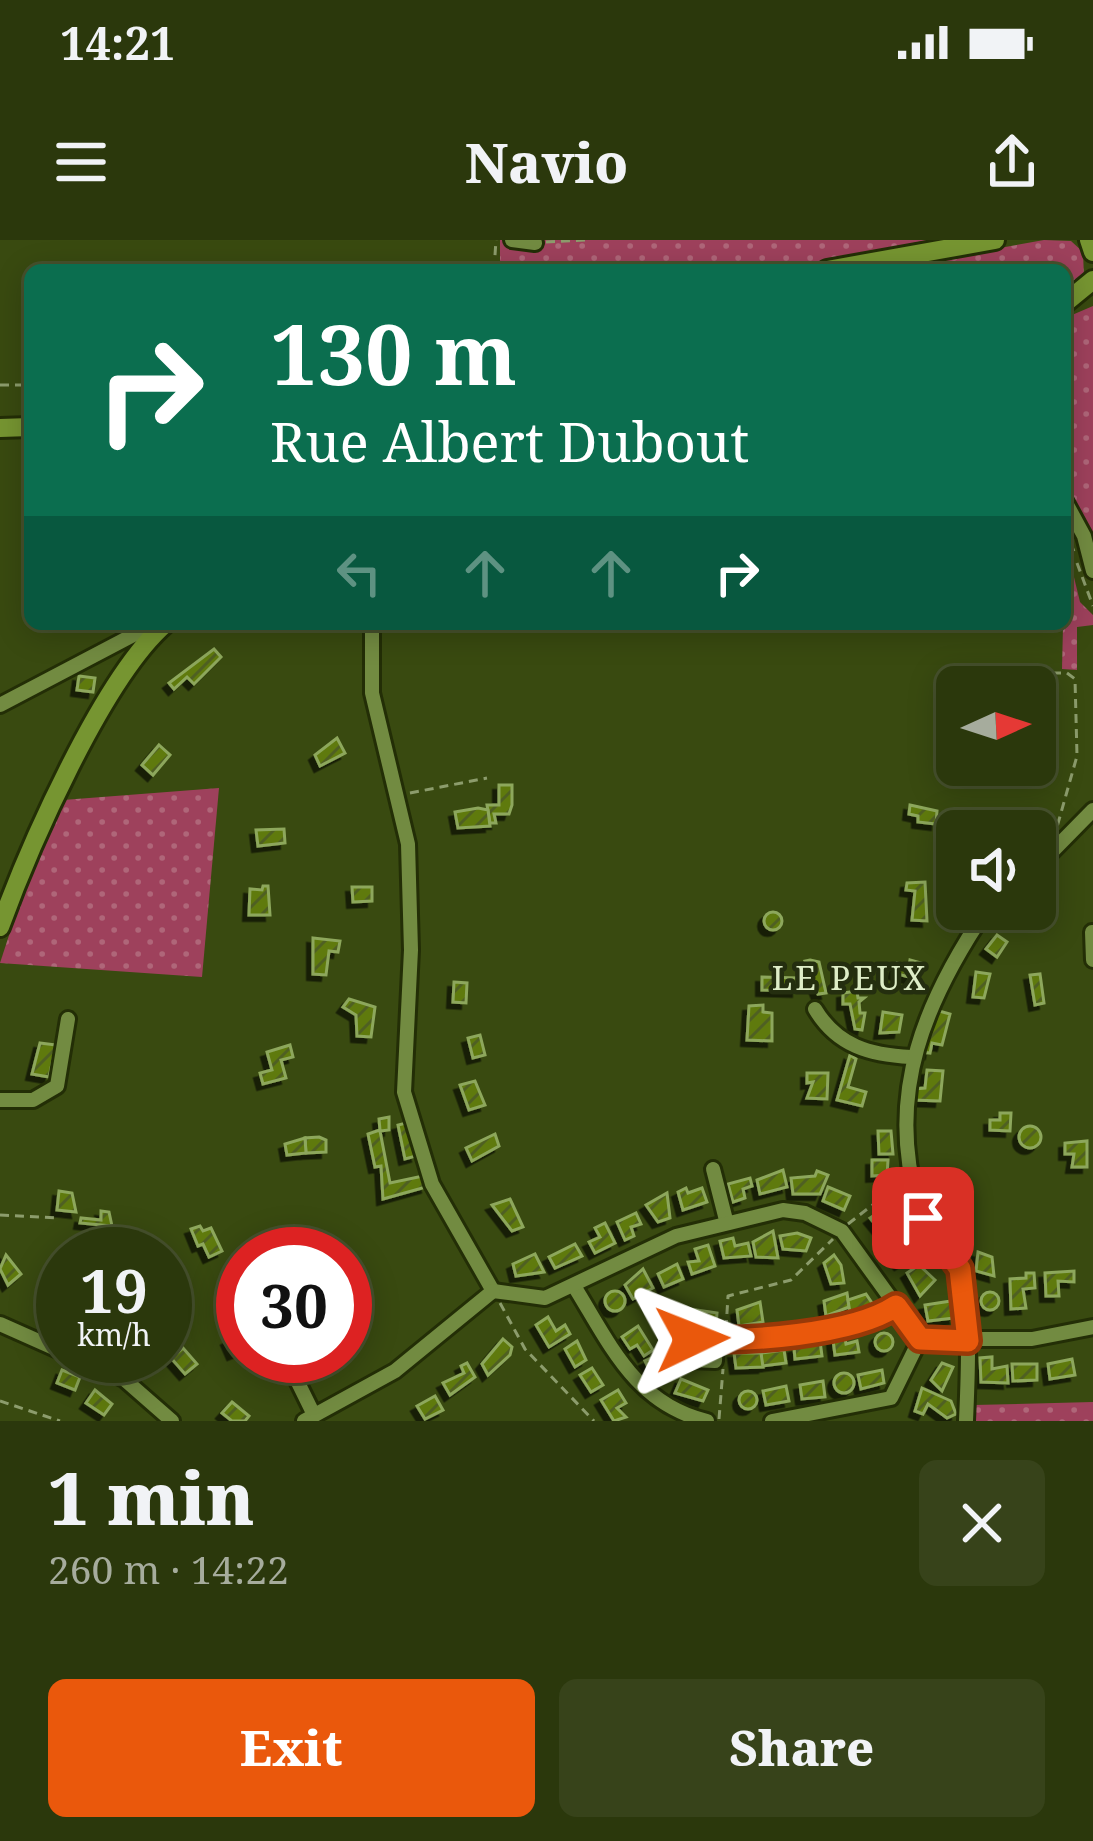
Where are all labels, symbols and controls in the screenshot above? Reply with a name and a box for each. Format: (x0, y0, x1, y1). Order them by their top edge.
text: 14:21 (60, 12, 175, 73)
text: Navio (465, 125, 628, 199)
icon: menu (48, 129, 114, 195)
icon: share (979, 129, 1045, 195)
text: 130 m (270, 295, 517, 410)
icon: right (72, 312, 228, 468)
text: Rue Albert Dubout (270, 404, 749, 478)
icon: left (326, 540, 392, 606)
icon: ahead (452, 540, 518, 606)
icon: ahead (578, 540, 644, 606)
icon: right (704, 540, 770, 606)
north arrow (936, 666, 1056, 786)
map controls (936, 666, 1056, 930)
button: sound (936, 810, 1056, 930)
district label: LE PEUX (772, 955, 928, 1000)
pin (872, 1167, 974, 1269)
icon: arrive (890, 1185, 956, 1251)
speed limit sign: 30 (216, 1227, 372, 1383)
text: 19 (80, 1249, 148, 1331)
position arrow (629, 1276, 755, 1402)
text: km/h (77, 1314, 151, 1355)
text: 1 min (48, 1448, 255, 1546)
button: close (919, 1460, 1045, 1586)
text: 260 m · 14:22 (48, 1542, 289, 1595)
button: Exit (48, 1679, 535, 1817)
button: Share (559, 1679, 1045, 1817)

